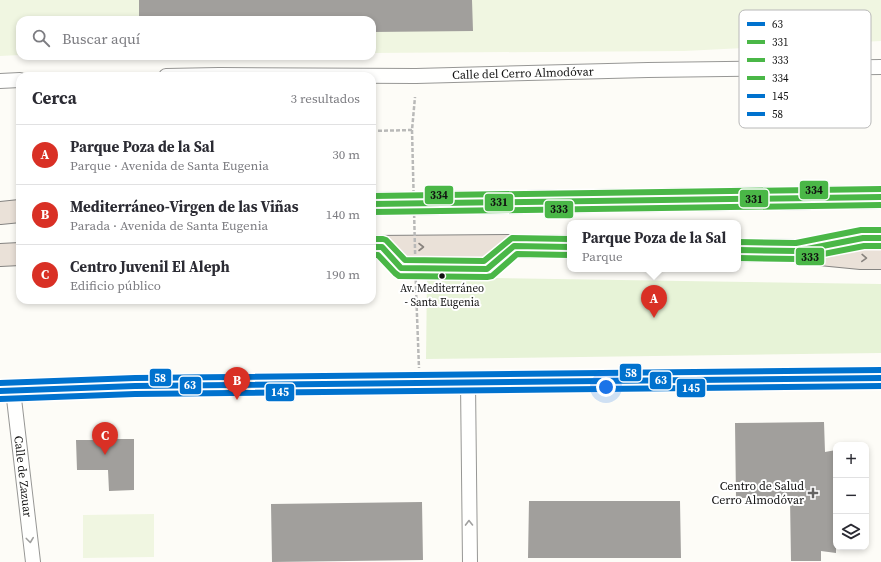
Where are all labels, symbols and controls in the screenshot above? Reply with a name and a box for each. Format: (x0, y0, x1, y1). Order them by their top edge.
legend (739, 10, 871, 128)
search box (16, 16, 376, 60)
text: 63 (772, 17, 783, 32)
icon: search (30, 27, 52, 49)
text: Buscar aquí (62, 28, 140, 49)
text: 331 (772, 35, 789, 50)
text: 333 (772, 53, 789, 68)
street label: Calle del Cerro Almodóvar (452, 63, 594, 83)
text: 334 (772, 71, 789, 86)
text: Cerca (32, 86, 77, 110)
text: 145 (772, 89, 789, 104)
text: 3 resultados (290, 90, 360, 107)
text: 58 (772, 107, 783, 122)
text: Parque Poza de la Sal (70, 136, 215, 157)
text: A (41, 146, 49, 163)
text: 30 m (332, 146, 360, 163)
text: Parque · Avenida de Santa Eugenia (70, 157, 269, 174)
line badge: 334 (799, 180, 829, 200)
text: 334 (805, 183, 823, 198)
line badge: 334 (424, 185, 454, 205)
text: 334 (430, 188, 448, 203)
line badge: 331 (739, 189, 769, 208)
text: 331 (745, 192, 763, 207)
line badge: 331 (484, 193, 514, 212)
text: 331 (490, 195, 508, 210)
text: Mediterráneo-Virgen de las Viñas (70, 196, 299, 217)
line badge: 333 (544, 200, 574, 219)
text: 333 (550, 202, 568, 217)
text: B (41, 206, 49, 223)
text: 140 m (326, 206, 360, 223)
text: Parada · Avenida de Santa Eugenia (70, 217, 268, 234)
popup (567, 220, 741, 272)
text: Parque Poza de la Sal (582, 227, 726, 248)
one-way arrow (418, 243, 424, 251)
line badge: 333 (795, 247, 825, 266)
text: Parque (582, 248, 623, 265)
text: 333 (801, 250, 819, 265)
one-way arrow (861, 253, 867, 262)
text: Centro Juvenil El Aleph (70, 256, 230, 277)
text: C (41, 266, 49, 283)
text: 190 m (326, 266, 360, 283)
marker: Av. Mediterráneo - Santa Eugenia (437, 271, 447, 281)
text: Edificio público (70, 277, 161, 294)
place label: Av. Mediterráneo - Santa Eugenia (400, 281, 484, 310)
pin: A (641, 285, 667, 318)
line badge: 58 (619, 363, 642, 382)
text: 58 (625, 366, 637, 381)
pin: B (224, 367, 250, 400)
line badge: 58 (149, 368, 172, 387)
text: 58 (154, 371, 166, 386)
line badge: 63 (649, 371, 672, 390)
text: 63 (655, 373, 667, 388)
line badge: 63 (179, 376, 202, 395)
your location (596, 377, 616, 397)
text: 63 (184, 378, 196, 393)
line badge: 145 (676, 378, 706, 398)
text: 145 (682, 381, 700, 396)
line badge: 145 (265, 383, 295, 402)
text: 145 (271, 385, 289, 400)
pin: C (92, 422, 118, 455)
street label: Calle de Zazuar (10, 435, 36, 518)
map controls (833, 442, 869, 550)
button: + (833, 442, 869, 478)
place label: Centro de Salud Cerro Almodóvar (712, 478, 804, 508)
button: − (833, 478, 869, 514)
marker: Centro de Salud Cerro Almodóvar (807, 487, 819, 499)
button: layers (833, 514, 869, 550)
one-way arrow (465, 520, 473, 526)
one-way arrow (25, 537, 34, 543)

